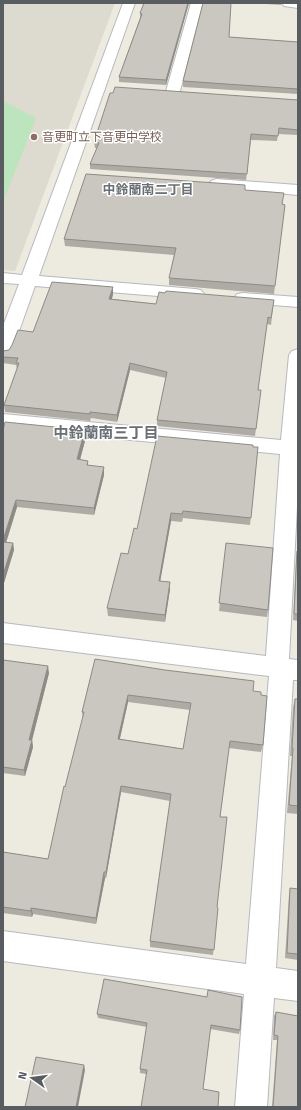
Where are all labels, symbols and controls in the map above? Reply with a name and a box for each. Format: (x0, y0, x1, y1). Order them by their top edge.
place label: 音更町立下音更中学校 (42, 130, 162, 144)
marker: 音更町立下音更中学校 (29, 132, 39, 142)
district label: 中鈴蘭南二丁目 (102, 182, 194, 197)
district label: 中鈴蘭南三丁目 (53, 424, 159, 442)
north arrow (12, 1058, 52, 1098)
text: N (16, 1071, 30, 1081)

